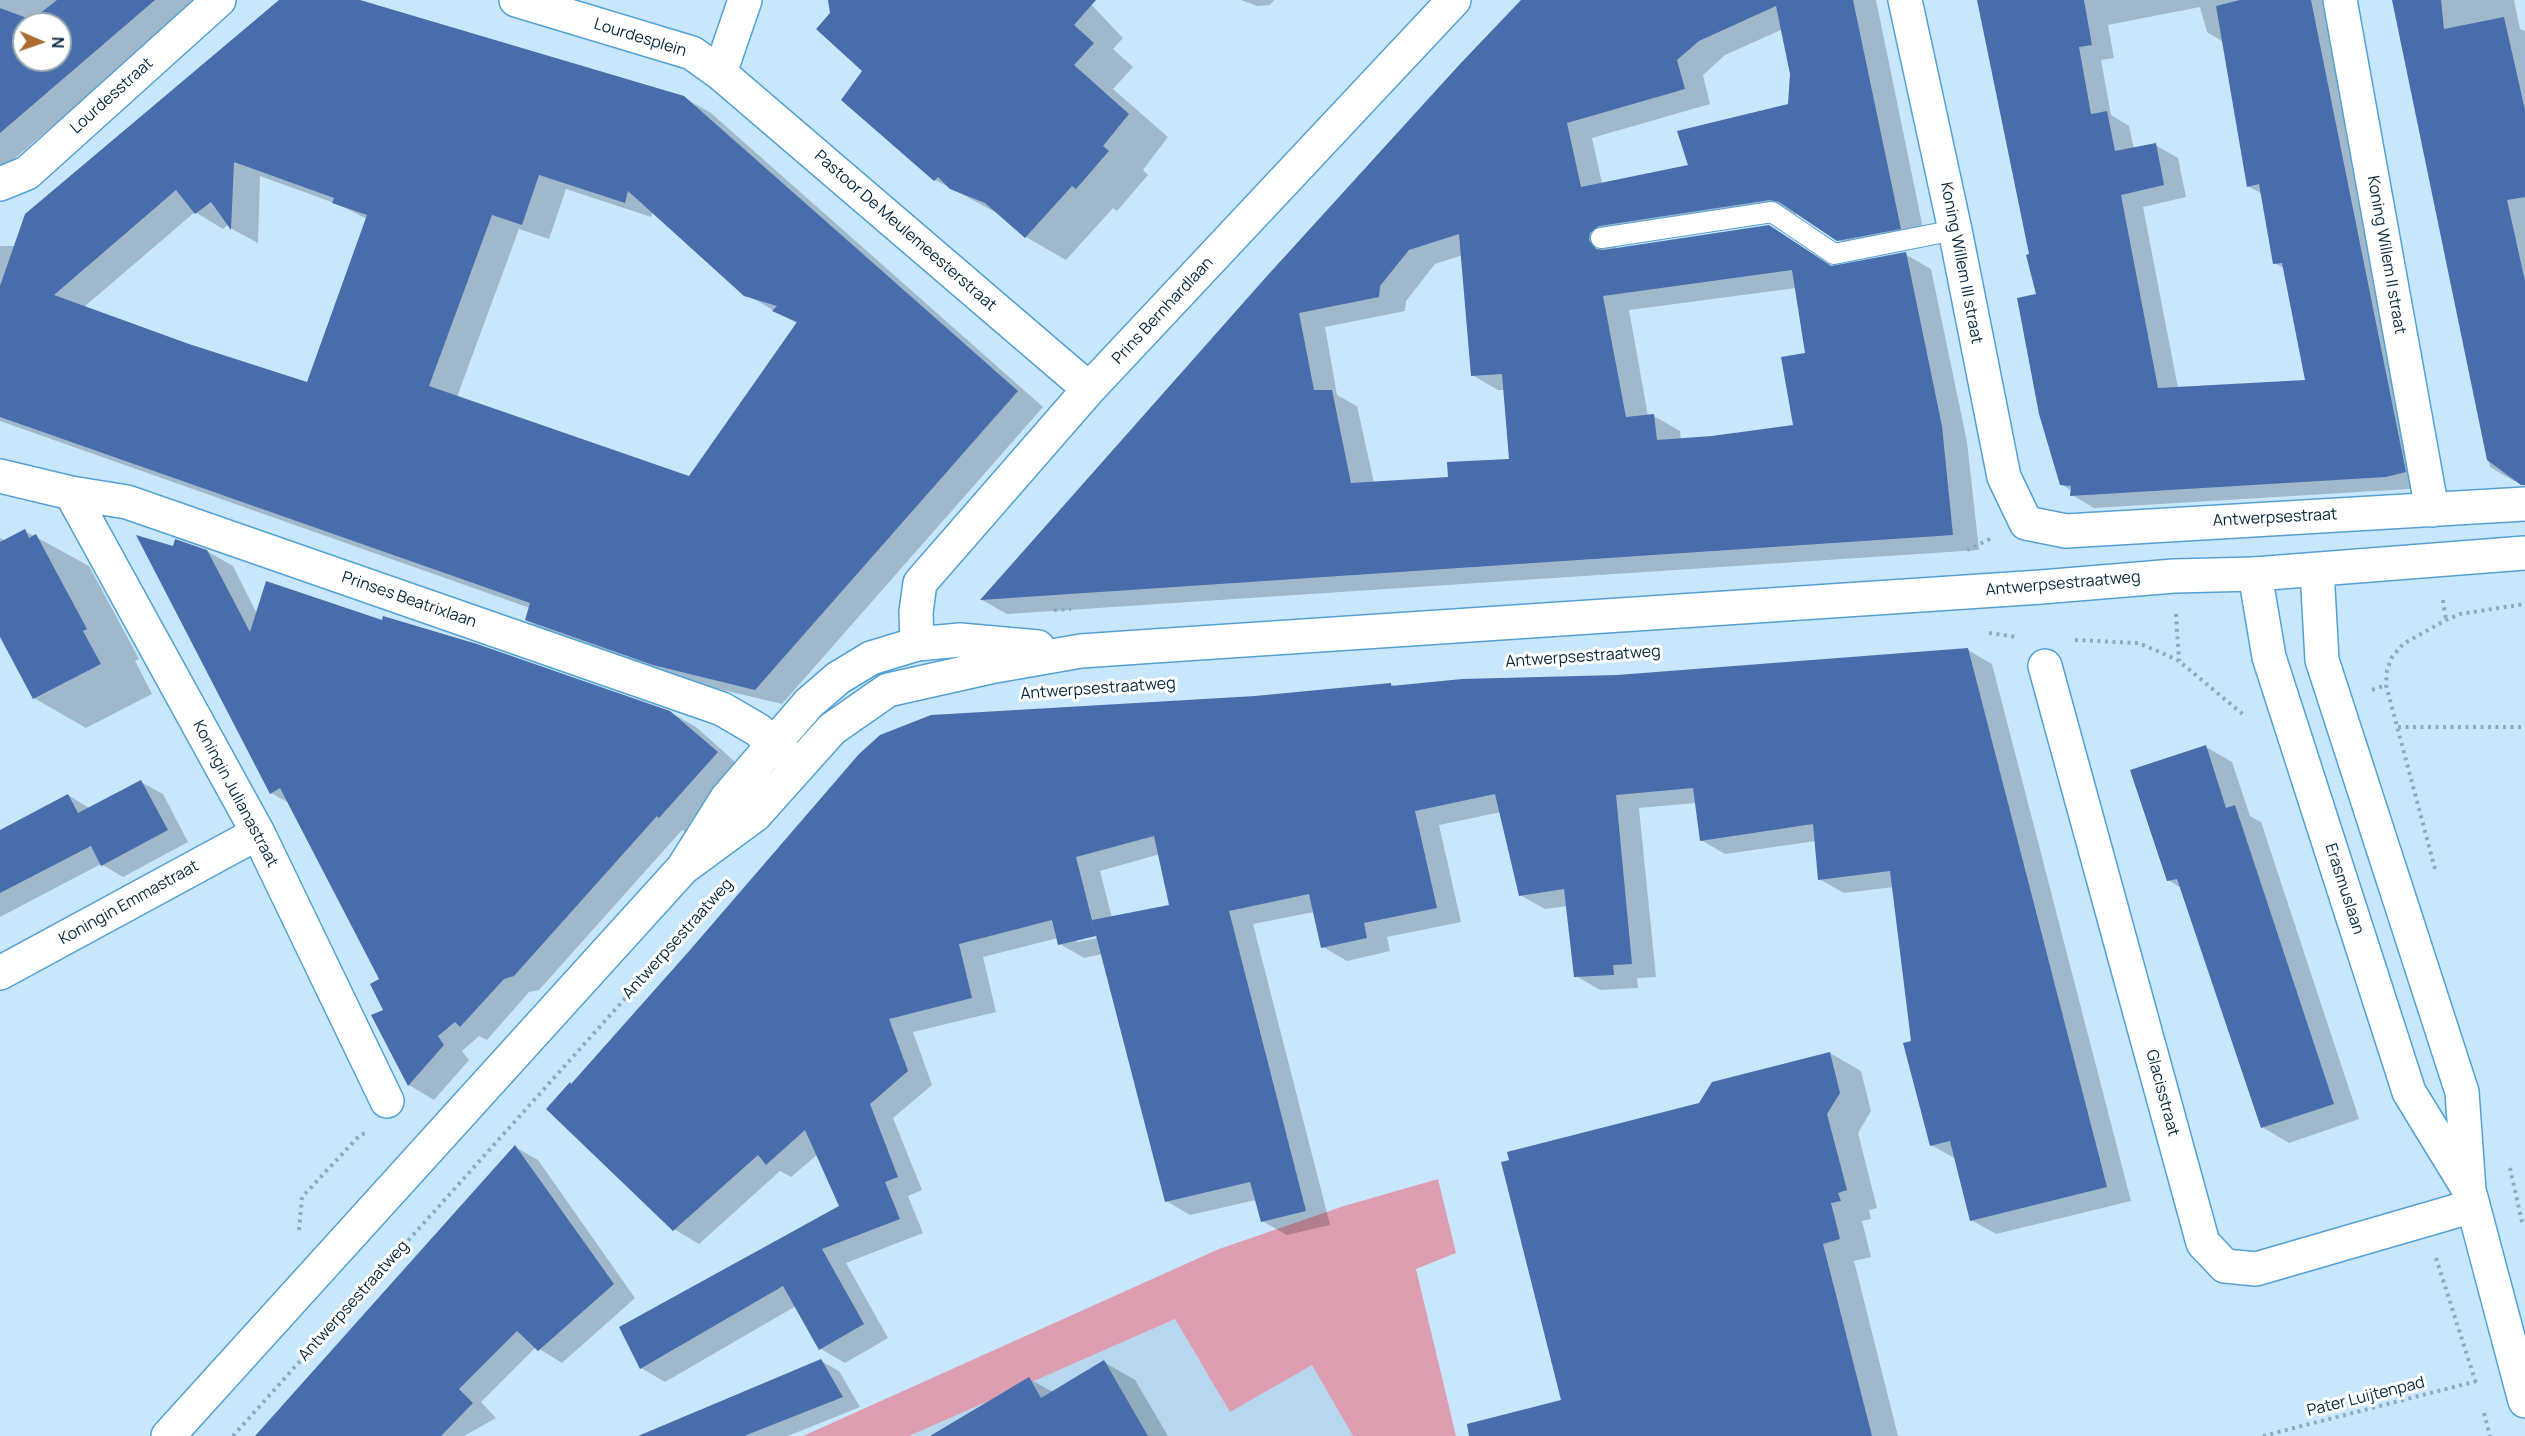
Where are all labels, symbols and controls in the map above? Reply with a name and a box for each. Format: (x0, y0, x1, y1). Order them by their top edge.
north arrow (12, 12, 72, 72)
street label: Lourdesplein (591, 15, 689, 61)
text: N (47, 36, 69, 49)
street label: Lourdesstraat (67, 54, 157, 138)
street label: Pastoor De Meulemeesterstraat (810, 147, 1000, 315)
street label: Koning Willem II straat (2363, 174, 2409, 336)
street label: Koning Willem III straat (1936, 181, 1986, 345)
street label: Prins Bernhardlaan (1109, 254, 1217, 368)
street label: Antwerpsestraat (2212, 505, 2338, 531)
street label: Prinses Beatrixlaan (339, 568, 479, 632)
street label: Antwerpsestraatweg (1985, 568, 2141, 600)
street label: Antwerpsestraatweg (1505, 642, 1661, 672)
street label: Antwerpsestraatweg (1020, 674, 1176, 704)
street label: Koningin Julianastraat (188, 717, 282, 871)
street label: Erasmuslaan (2320, 841, 2368, 937)
street label: Koningin Emmastraat (56, 857, 202, 949)
street label: Antwerpsestraatweg (619, 875, 737, 1003)
street label: Glacisstraat (2141, 1047, 2183, 1139)
street label: Antwerpsestraatweg (295, 1237, 413, 1365)
street label: Pater Luijtenpad (2305, 1373, 2427, 1421)

